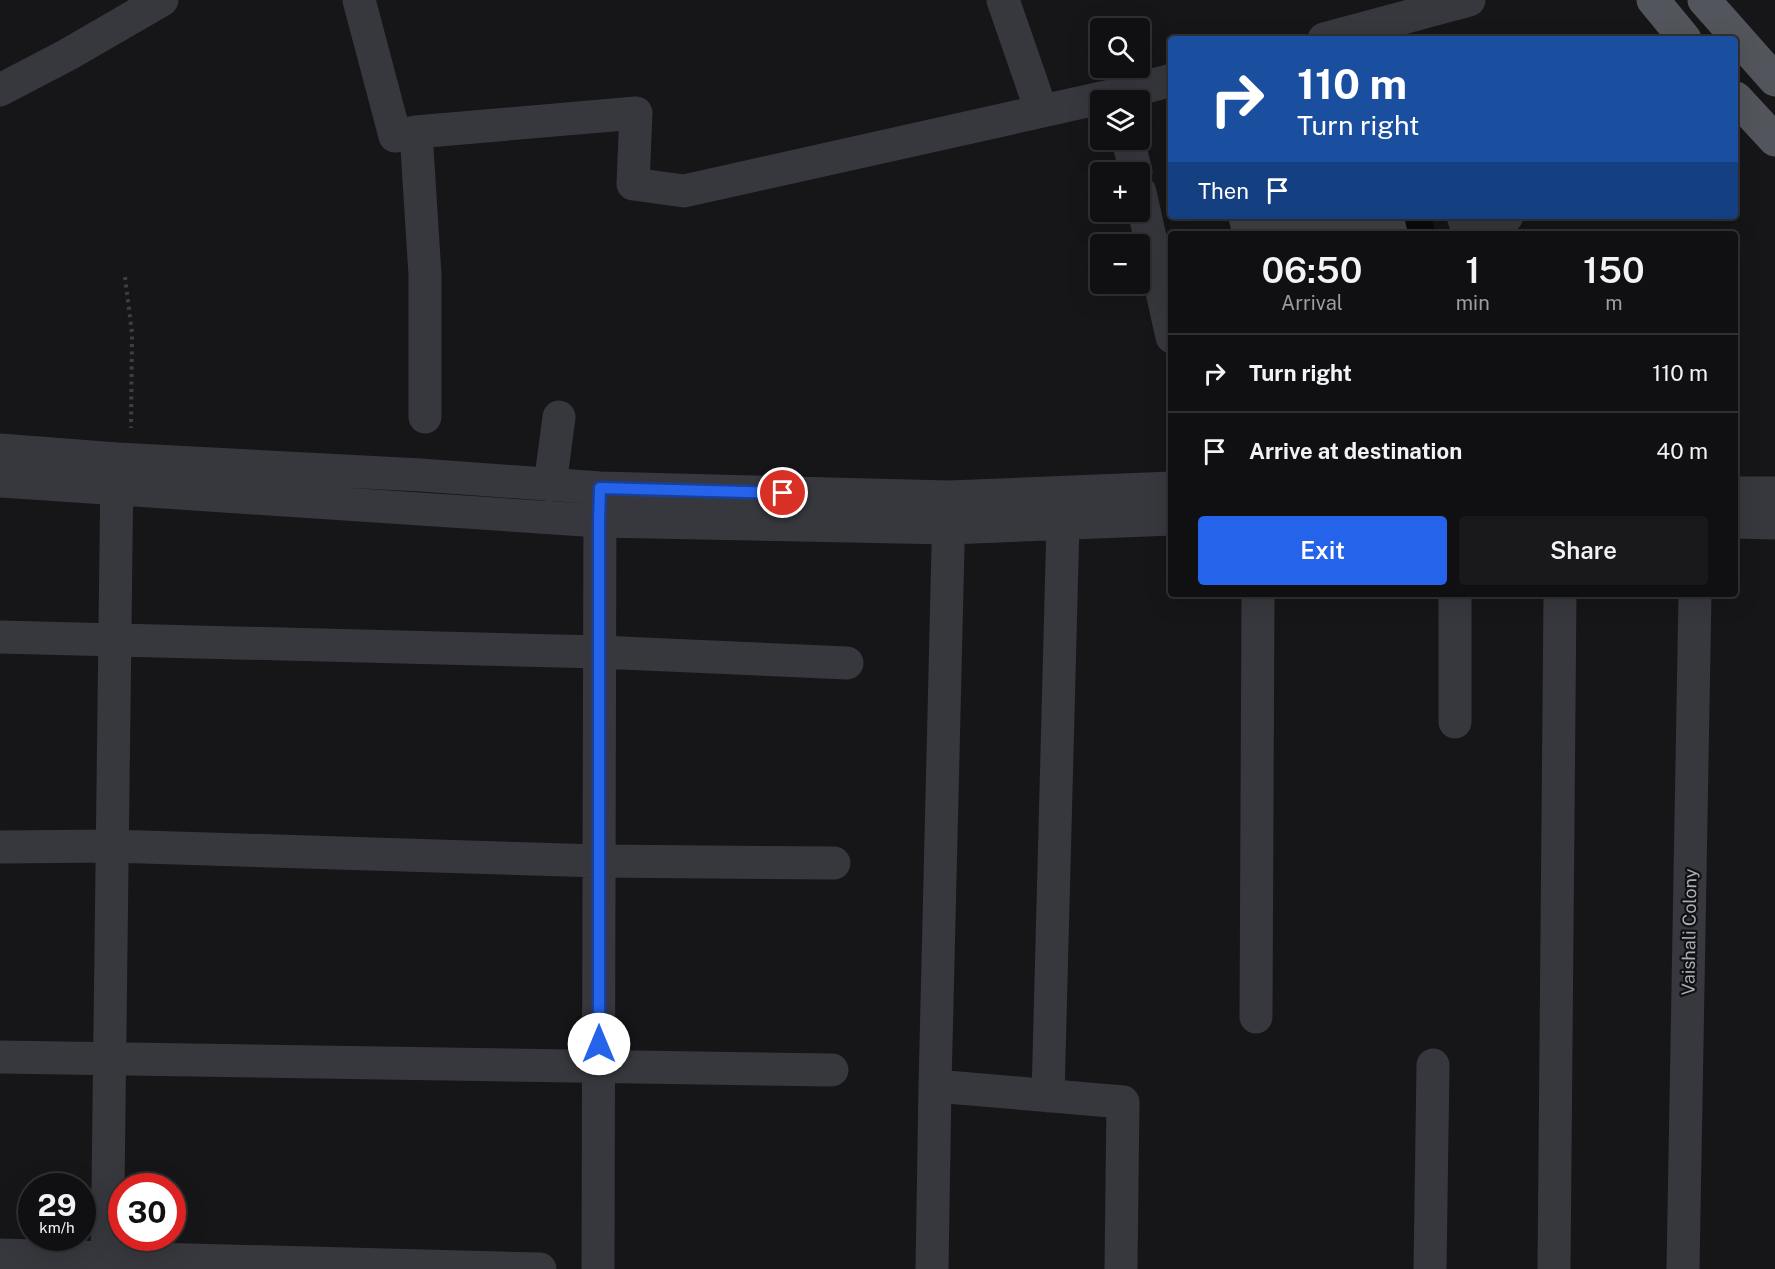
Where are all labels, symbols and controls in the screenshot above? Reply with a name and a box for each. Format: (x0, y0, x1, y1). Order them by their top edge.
map controls (1090, 18, 1150, 294)
button: search (1090, 18, 1150, 78)
text: 110 m (1297, 59, 1407, 108)
icon: right (1198, 60, 1276, 138)
button: layers (1090, 90, 1150, 150)
text: Turn right (1297, 109, 1420, 141)
button: + (1090, 162, 1150, 222)
icon: arrive (1261, 174, 1294, 207)
text: Then (1198, 178, 1249, 204)
button: − (1090, 234, 1150, 294)
text: 06:50 (1261, 249, 1362, 291)
text: 1 (1465, 249, 1480, 291)
text: 150 (1583, 249, 1645, 291)
text: Arrival (1281, 291, 1343, 315)
text: min (1456, 291, 1490, 315)
text: m (1605, 291, 1622, 315)
icon: right (1198, 357, 1231, 390)
text: Turn right (1249, 360, 1352, 386)
text: 110 m (1652, 360, 1708, 386)
icon: arrive (1198, 435, 1231, 468)
text: Arrive at destination (1249, 438, 1462, 464)
text: 40 m (1656, 438, 1708, 464)
pin (757, 467, 808, 518)
icon: arrive (766, 476, 799, 509)
button: Exit (1198, 516, 1447, 585)
button: Share (1459, 516, 1708, 585)
street label: Vaishali Colony (1677, 868, 1701, 996)
position arrow (567, 1012, 631, 1076)
speed limit sign: 30 (108, 1173, 186, 1251)
text: 29 (38, 1187, 76, 1223)
text: km/h (39, 1219, 75, 1236)

